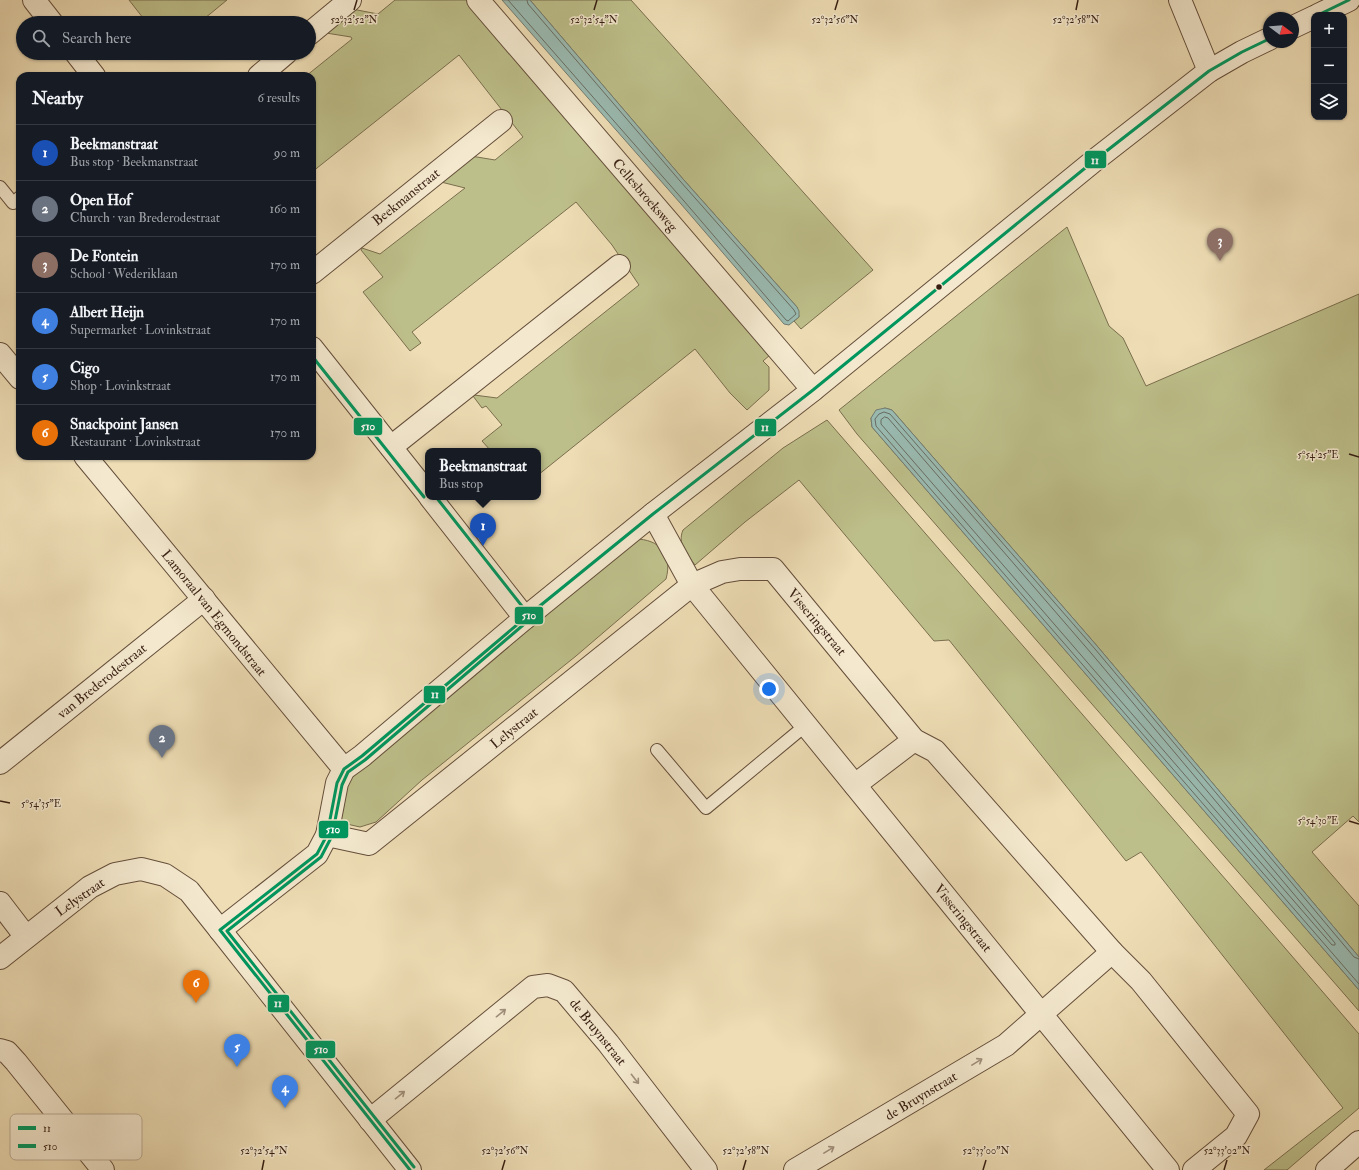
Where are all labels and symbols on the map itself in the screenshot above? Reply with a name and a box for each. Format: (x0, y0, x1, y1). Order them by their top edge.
north arrow (1263, 12, 1299, 48)
text: 52°32'52"N (330, 14, 378, 26)
text: 52°32'54"N (570, 14, 618, 26)
text: 52°32'56"N (811, 14, 859, 26)
text: 52°32'58"N (1053, 14, 1099, 26)
line badge: 11 (1084, 150, 1107, 169)
text: 11 (1091, 154, 1099, 167)
street label: Cellesbroeksweg (609, 155, 682, 236)
street label: Beekmanstraat (369, 164, 444, 229)
pin: 3 (1207, 228, 1233, 261)
unlabelled marker (934, 282, 944, 292)
line badge: 510 (353, 417, 383, 436)
line badge: 11 (754, 418, 777, 437)
text: 510 (361, 420, 376, 433)
text: 11 (761, 421, 769, 434)
text: 5°54'25"E (1297, 449, 1339, 461)
pin: 1 (470, 513, 496, 546)
street label: Lamoraal van Egmondstraat (158, 546, 271, 680)
street label: Visseringstraat (784, 585, 850, 659)
line badge: 510 (514, 606, 544, 625)
text: 510 (522, 609, 537, 622)
street label: van Brederodestraat (53, 639, 150, 723)
your location (759, 679, 779, 699)
line badge: 11 (423, 685, 446, 704)
text: 11 (431, 688, 439, 701)
street label: Lelystraat (487, 703, 542, 753)
pin: 2 (149, 725, 175, 758)
text: 5°54'35"E (21, 798, 61, 810)
text: 5°54'30"E (1298, 815, 1338, 827)
line badge: 510 (318, 820, 349, 839)
text: 510 (326, 823, 341, 836)
street label: Lelystraat (52, 874, 109, 921)
street label: Visseringstraat (930, 881, 996, 956)
pin: 6 (183, 970, 209, 1003)
line badge: 11 (267, 994, 290, 1013)
street label: de Bruynstraat (565, 995, 630, 1070)
text: 11 (274, 997, 282, 1010)
one-way arrow (496, 1009, 507, 1018)
pin: 5 (224, 1034, 250, 1067)
line badge: 510 (305, 1040, 336, 1059)
text: 510 (314, 1043, 329, 1056)
one-way arrow (971, 1058, 983, 1066)
street label: de Bruynstraat (882, 1068, 961, 1125)
one-way arrow (631, 1073, 639, 1084)
pin: 4 (272, 1075, 298, 1108)
one-way arrow (395, 1091, 406, 1099)
legend (10, 1114, 142, 1160)
text: 11 (43, 1122, 51, 1135)
text: 510 (43, 1140, 58, 1153)
text: 52°32'54"N (240, 1145, 288, 1157)
text: 52°32'56"N (481, 1145, 529, 1157)
text: 52°32'58"N (723, 1145, 769, 1157)
text: 52°33'00"N (963, 1145, 1009, 1157)
text: 52°33'02"N (1204, 1145, 1250, 1157)
one-way arrow (823, 1146, 835, 1154)

